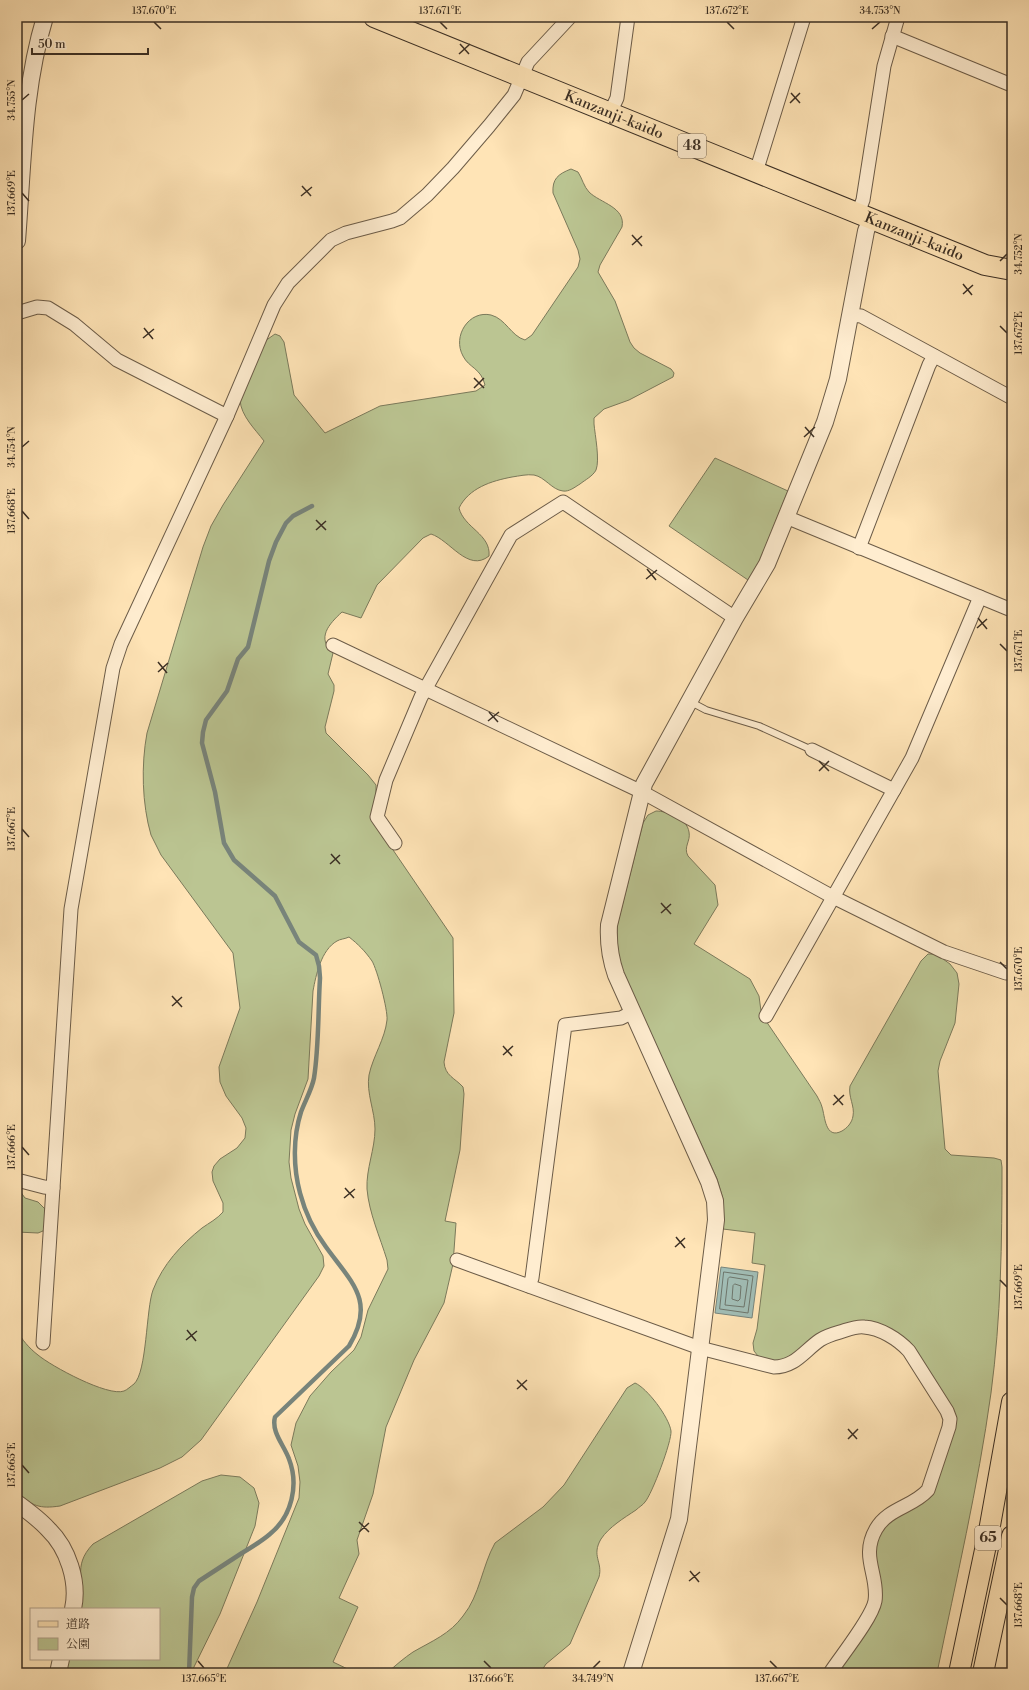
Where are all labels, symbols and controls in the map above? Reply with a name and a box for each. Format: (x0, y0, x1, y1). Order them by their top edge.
text: 137.670°E (132, 5, 176, 17)
text: 137.671°E (419, 5, 461, 17)
text: 137.672°E (705, 5, 749, 17)
text: 34.753°N (860, 5, 901, 17)
scale bar (32, 30, 148, 56)
text: 50 m (38, 37, 66, 52)
text: 34.755°N (6, 79, 18, 120)
street label: Kanzanji-kaido (562, 86, 666, 143)
road number: 48 (678, 134, 706, 158)
text: 137.669°E (6, 170, 18, 216)
street label: Kanzanji-kaido (862, 208, 967, 265)
text: 34.752°N (1013, 233, 1025, 275)
text: 137.672°E (1013, 311, 1025, 355)
text: 34.754°N (6, 426, 18, 468)
text: 137.668°E (6, 488, 18, 534)
text: 137.671°E (1013, 630, 1025, 672)
text: 137.667°E (6, 807, 18, 851)
text: 137.670°E (1013, 947, 1025, 991)
text: 137.666°E (6, 1124, 18, 1170)
text: 137.669°E (1013, 1264, 1025, 1310)
text: 137.665°E (6, 1443, 18, 1487)
road number: 65 (975, 1526, 1001, 1550)
text: 137.668°E (1013, 1582, 1025, 1628)
legend (30, 1608, 160, 1660)
text: 道路 (66, 1617, 90, 1632)
text: 公園 (66, 1637, 90, 1652)
text: 137.665°E (182, 1673, 226, 1685)
text: 137.666°E (468, 1673, 514, 1685)
text: 34.749°N (572, 1673, 614, 1685)
text: 137.667°E (755, 1673, 799, 1685)

